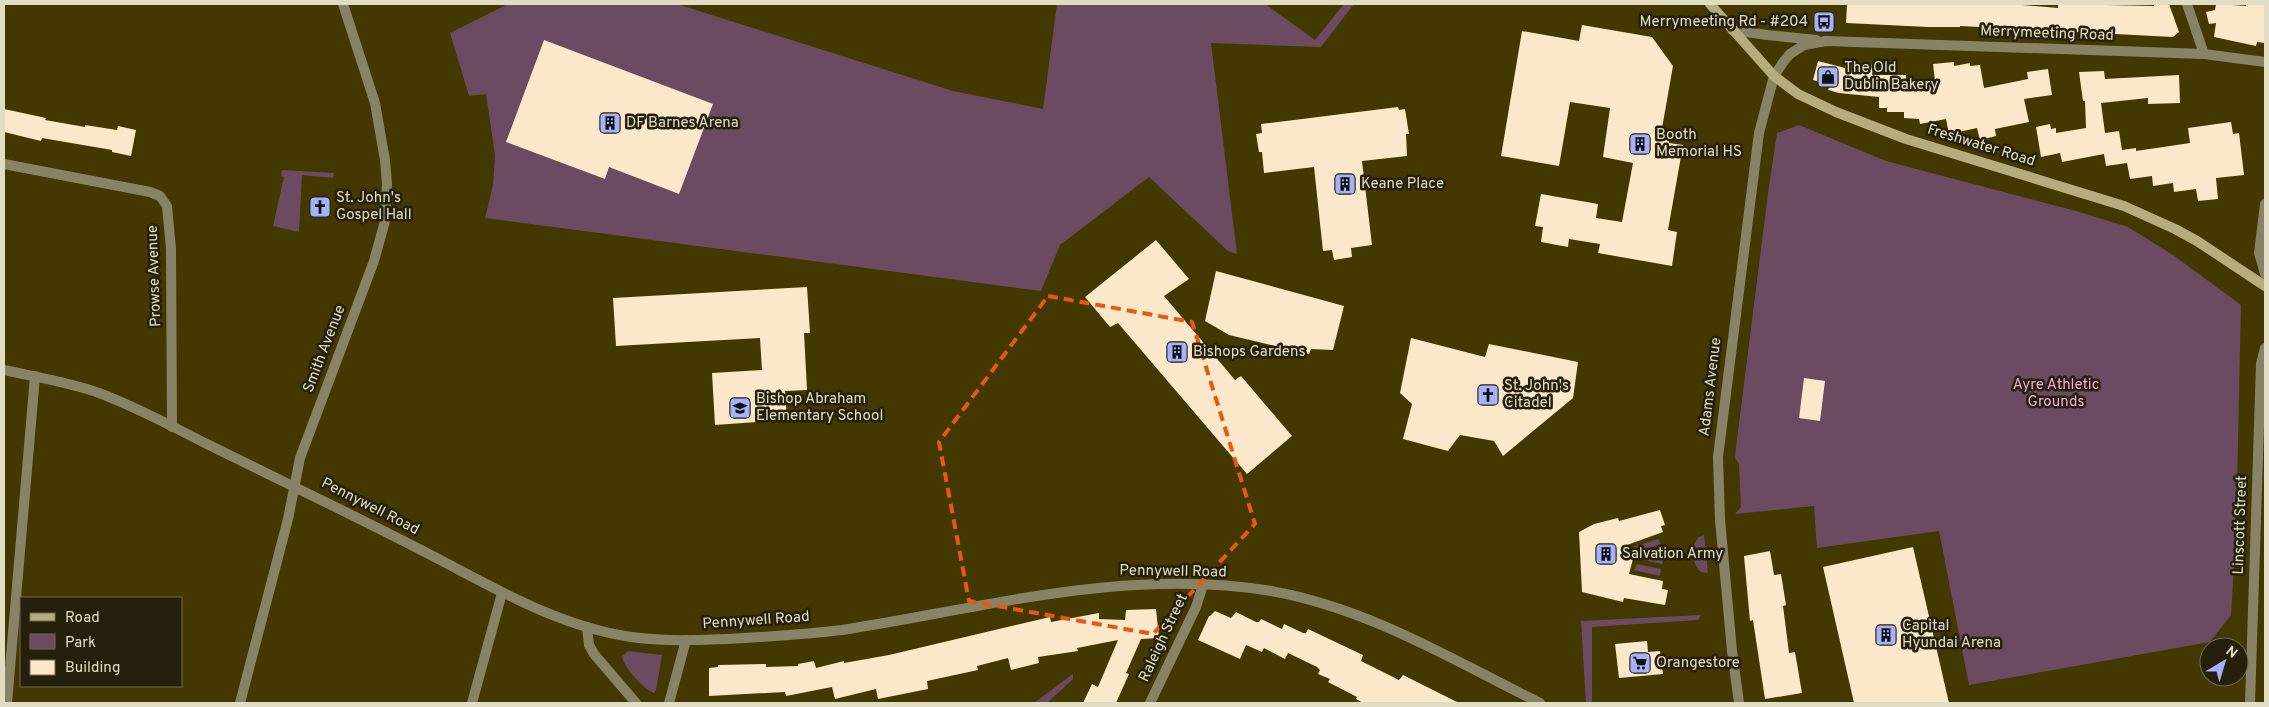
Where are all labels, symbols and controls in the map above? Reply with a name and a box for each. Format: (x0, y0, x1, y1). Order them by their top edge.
bus stop icon: Merrymeeting Rd - #204 (1812, 10, 1836, 34)
place label: Merrymeeting Rd - #204 (1639, 13, 1808, 32)
street label: Merrymeeting Road (1980, 22, 2114, 46)
place label: The Old Dublin Bakery (1844, 59, 1938, 95)
shop icon: The Old Dublin Bakery (1816, 65, 1840, 89)
building icon: DF Barnes Arena (598, 111, 622, 135)
place label: DF Barnes Arena (626, 114, 739, 133)
street label: Freshwater Road (1925, 121, 2037, 171)
place label: Booth Memorial HS (1656, 126, 1742, 162)
building icon: Booth Memorial HS (1628, 132, 1652, 156)
building icon: Keane Place (1333, 172, 1357, 196)
place label: Keane Place (1361, 175, 1444, 194)
place label: St. John's Gospel Hall (336, 189, 412, 225)
church icon: St. John's Gospel Hall (308, 195, 332, 219)
street label: Prowse Avenue (144, 225, 166, 327)
street label: Smith Avenue (300, 302, 350, 396)
street label: Adams Avenue (1696, 337, 1726, 437)
building icon: Bishops Gardens (1165, 340, 1189, 364)
place label: Bishops Gardens (1193, 343, 1306, 362)
park label: Ayre Athletic Grounds (2013, 376, 2099, 412)
place label: St. John's Citadel (1504, 377, 1569, 413)
church icon: St. John's Citadel (1476, 383, 1500, 407)
place label: Bishop Abraham Elementary School (756, 390, 883, 426)
school or university icon: Bishop Abraham Elementary School (728, 396, 752, 420)
street label: Pennywell Road (318, 474, 422, 540)
street label: Linscott Street (2230, 475, 2252, 575)
building icon: Salvation Army (1594, 542, 1618, 566)
place label: Salvation Army (1622, 545, 1723, 564)
street label: Pennywell Road (1119, 562, 1227, 582)
street label: Raleigh Street (1135, 591, 1193, 685)
legend (20, 597, 182, 687)
street label: Pennywell Road (702, 608, 810, 634)
text: Road (65, 609, 100, 628)
place label: Capital Hyundai Arena (1902, 617, 2001, 653)
building icon: Capital Hyundai Arena (1874, 623, 1898, 647)
text: Park (65, 634, 96, 653)
north arrow (2199, 637, 2249, 687)
text: N (2222, 643, 2240, 663)
supermarket icon: Orangestore (1628, 651, 1652, 675)
place label: Orangestore (1656, 654, 1740, 673)
text: Building (65, 659, 120, 678)

